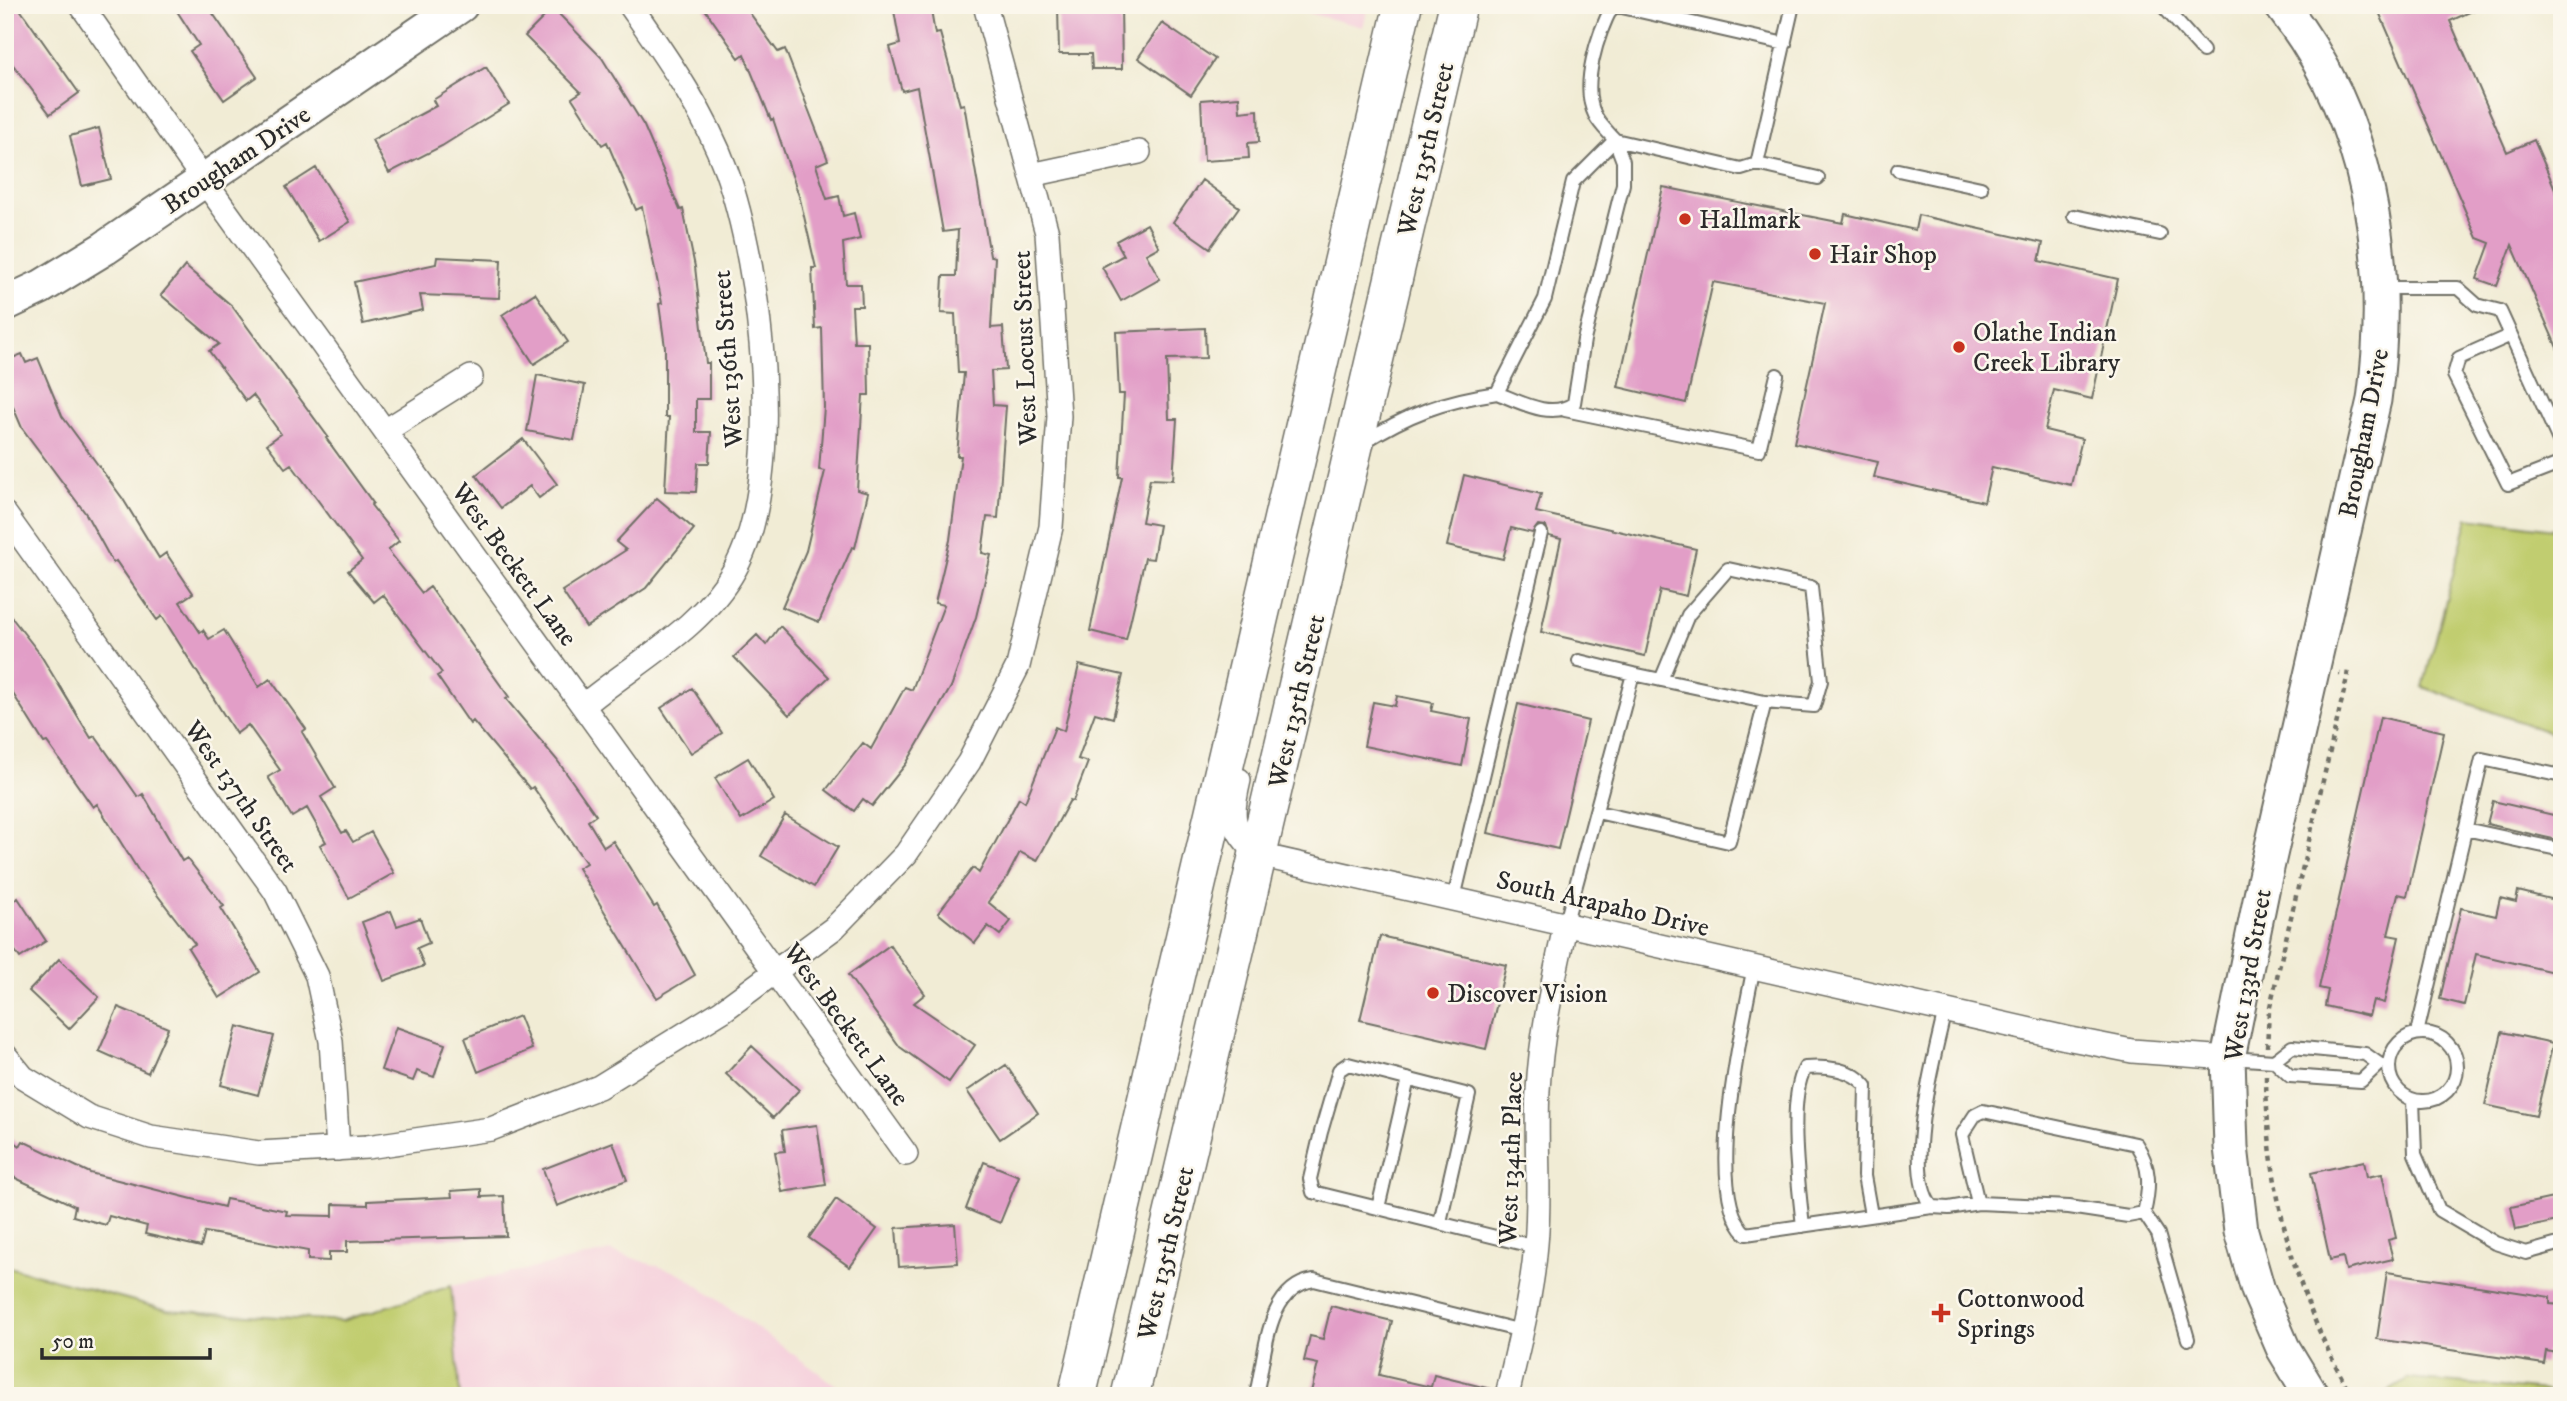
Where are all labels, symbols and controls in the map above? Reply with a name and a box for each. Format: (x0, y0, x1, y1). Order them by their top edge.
street label: West 135th Street (1390, 59, 1462, 240)
street label: Brougham Drive (157, 99, 317, 222)
place label: Hallmark (1699, 204, 1801, 237)
marker: Hallmark (1677, 211, 1693, 227)
place label: Hair Shop (1829, 239, 1937, 272)
marker: Hair Shop (1807, 246, 1823, 262)
street label: West Locust Street (1006, 250, 1045, 447)
street label: West 136th Street (706, 269, 751, 450)
place label: Olathe Indian Creek Library (1973, 317, 2121, 380)
marker: Olathe Indian Creek Library (1951, 339, 1967, 355)
street label: Brougham Drive (2332, 346, 2397, 521)
street label: West Beckett Lane (443, 476, 584, 653)
street label: West 135th Street (1261, 611, 1333, 792)
street label: West 137th Street (176, 714, 305, 879)
street label: South Arapaho Drive (1493, 864, 1712, 945)
street label: West 133rd Street (2217, 886, 2280, 1065)
street label: West Beckett Lane (775, 936, 916, 1113)
place label: Discover Vision (1447, 978, 1608, 1011)
marker: Discover Vision (1425, 985, 1441, 1001)
street label: West 134th Place (1492, 1071, 1531, 1246)
street label: West 135th Street (1130, 1163, 1202, 1344)
place label: Cottonwood Springs (1957, 1283, 2085, 1346)
marker: Cottonwood Springs (1931, 1303, 1951, 1323)
scale bar (42, 1317, 210, 1361)
text: 50 m (52, 1329, 94, 1355)

